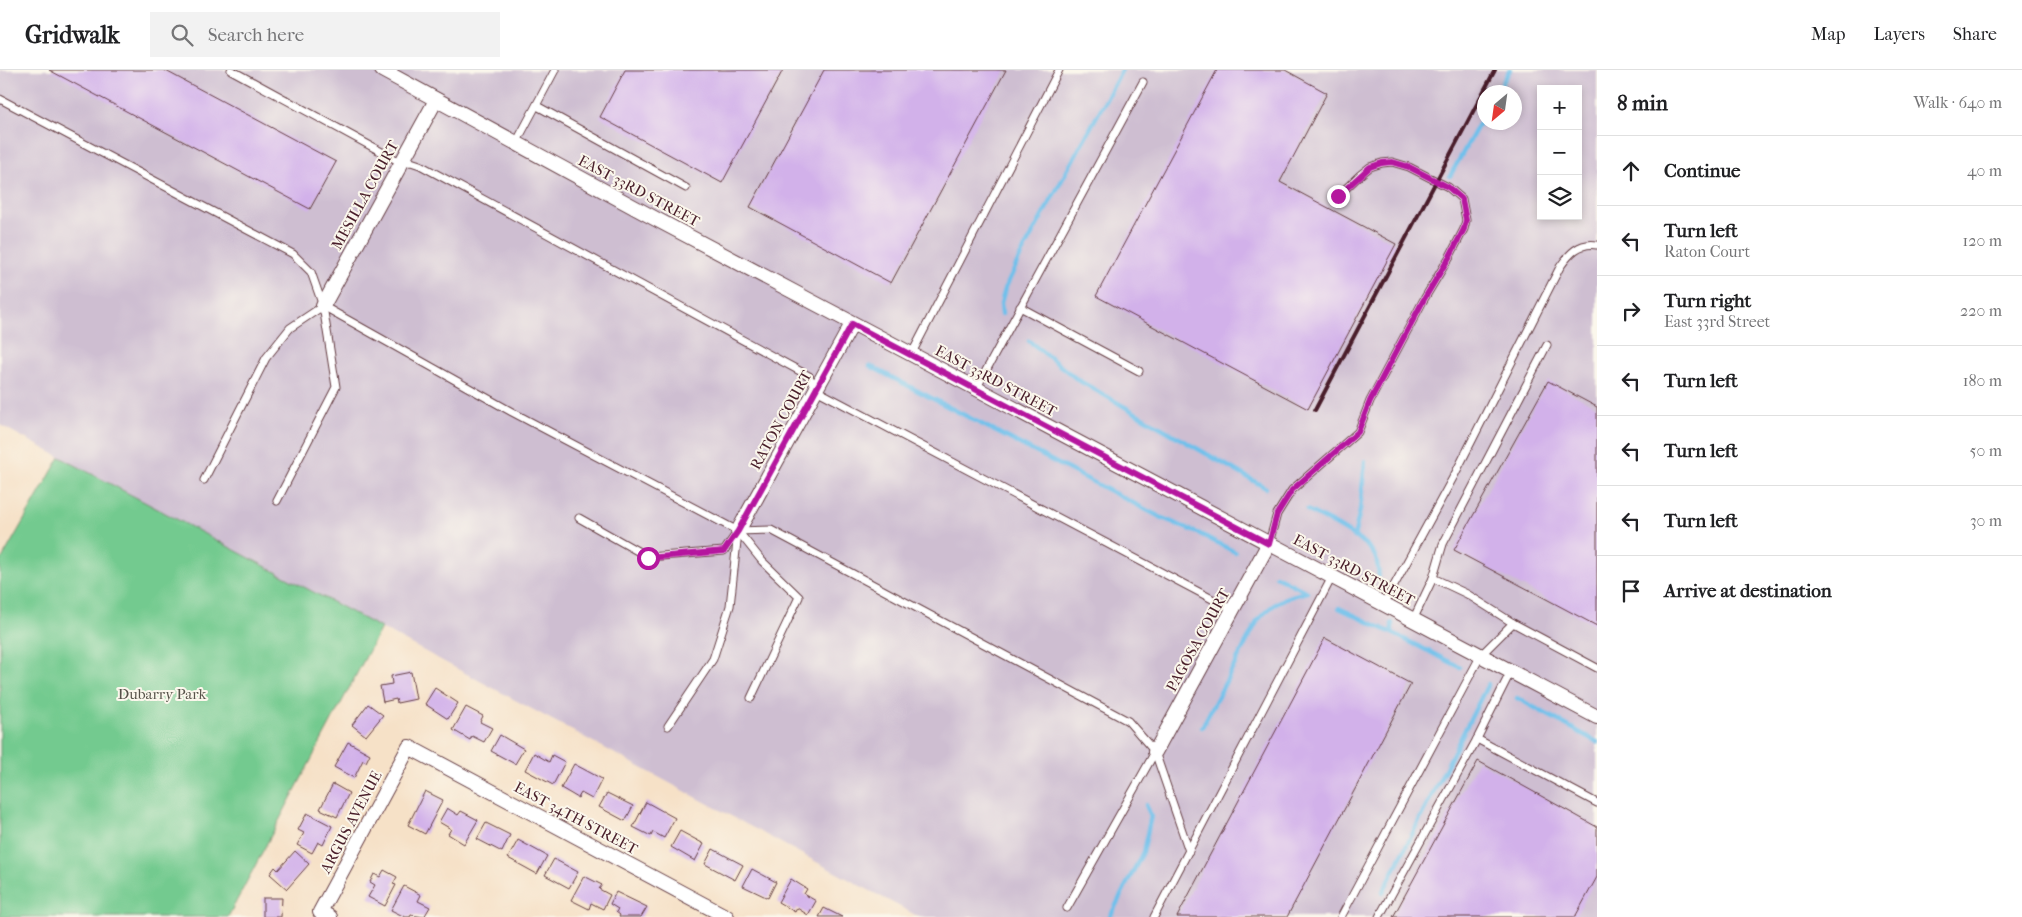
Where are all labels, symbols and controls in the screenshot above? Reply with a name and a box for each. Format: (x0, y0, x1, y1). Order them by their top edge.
search box (150, 12, 500, 57)
text: Gridwalk (25, 21, 120, 49)
icon: search (168, 21, 196, 49)
text: Search here (208, 24, 304, 46)
text: Map (1811, 24, 1845, 45)
text: Layers (1873, 24, 1925, 45)
text: Share (1953, 24, 1997, 45)
north arrow (1477, 85, 1522, 130)
map controls (1537, 85, 1582, 220)
button: + (1537, 85, 1582, 130)
text: 8 min (1617, 91, 1668, 115)
text: Walk · 640 m (1914, 93, 2002, 112)
button: − (1537, 130, 1582, 175)
street label: MESILLA COURT (328, 137, 403, 253)
street label: EAST 33RD STREET (575, 151, 704, 231)
icon: ahead (1617, 157, 1645, 185)
text: Continue (1664, 160, 1740, 182)
text: 40 m (1967, 161, 2002, 180)
button: layers (1537, 175, 1582, 220)
route end (1327, 185, 1350, 208)
text: Turn left (1664, 220, 1738, 242)
icon: left (1617, 227, 1645, 255)
text: 120 m (1963, 231, 2002, 250)
text: Raton Court (1664, 242, 1750, 261)
text: Turn right (1664, 290, 1751, 312)
icon: right (1617, 297, 1645, 325)
text: 220 m (1960, 301, 2002, 320)
text: East 33rd Street (1664, 312, 1770, 331)
street label: EAST 33RD STREET (932, 341, 1061, 421)
street label: RATON COURT (746, 367, 816, 473)
icon: left (1617, 367, 1645, 395)
text: Turn left (1664, 370, 1738, 392)
text: 180 m (1963, 371, 2002, 390)
icon: left (1617, 437, 1645, 465)
text: Turn left (1664, 440, 1738, 462)
text: 50 m (1970, 441, 2002, 460)
icon: left (1617, 507, 1645, 535)
text: Turn left (1664, 510, 1738, 532)
text: 30 m (1970, 511, 2002, 530)
street label: EAST 33RD STREET (1290, 530, 1419, 610)
route start (637, 547, 660, 570)
icon: arrive (1617, 577, 1645, 605)
text: Arrive at destination (1664, 580, 1832, 602)
street label: PAGOSA COURT (1162, 585, 1234, 695)
park label: Dubarry Park (118, 685, 206, 703)
street label: ARGUS AVENUE (316, 768, 386, 877)
street label: EAST 34TH STREET (511, 778, 642, 859)

